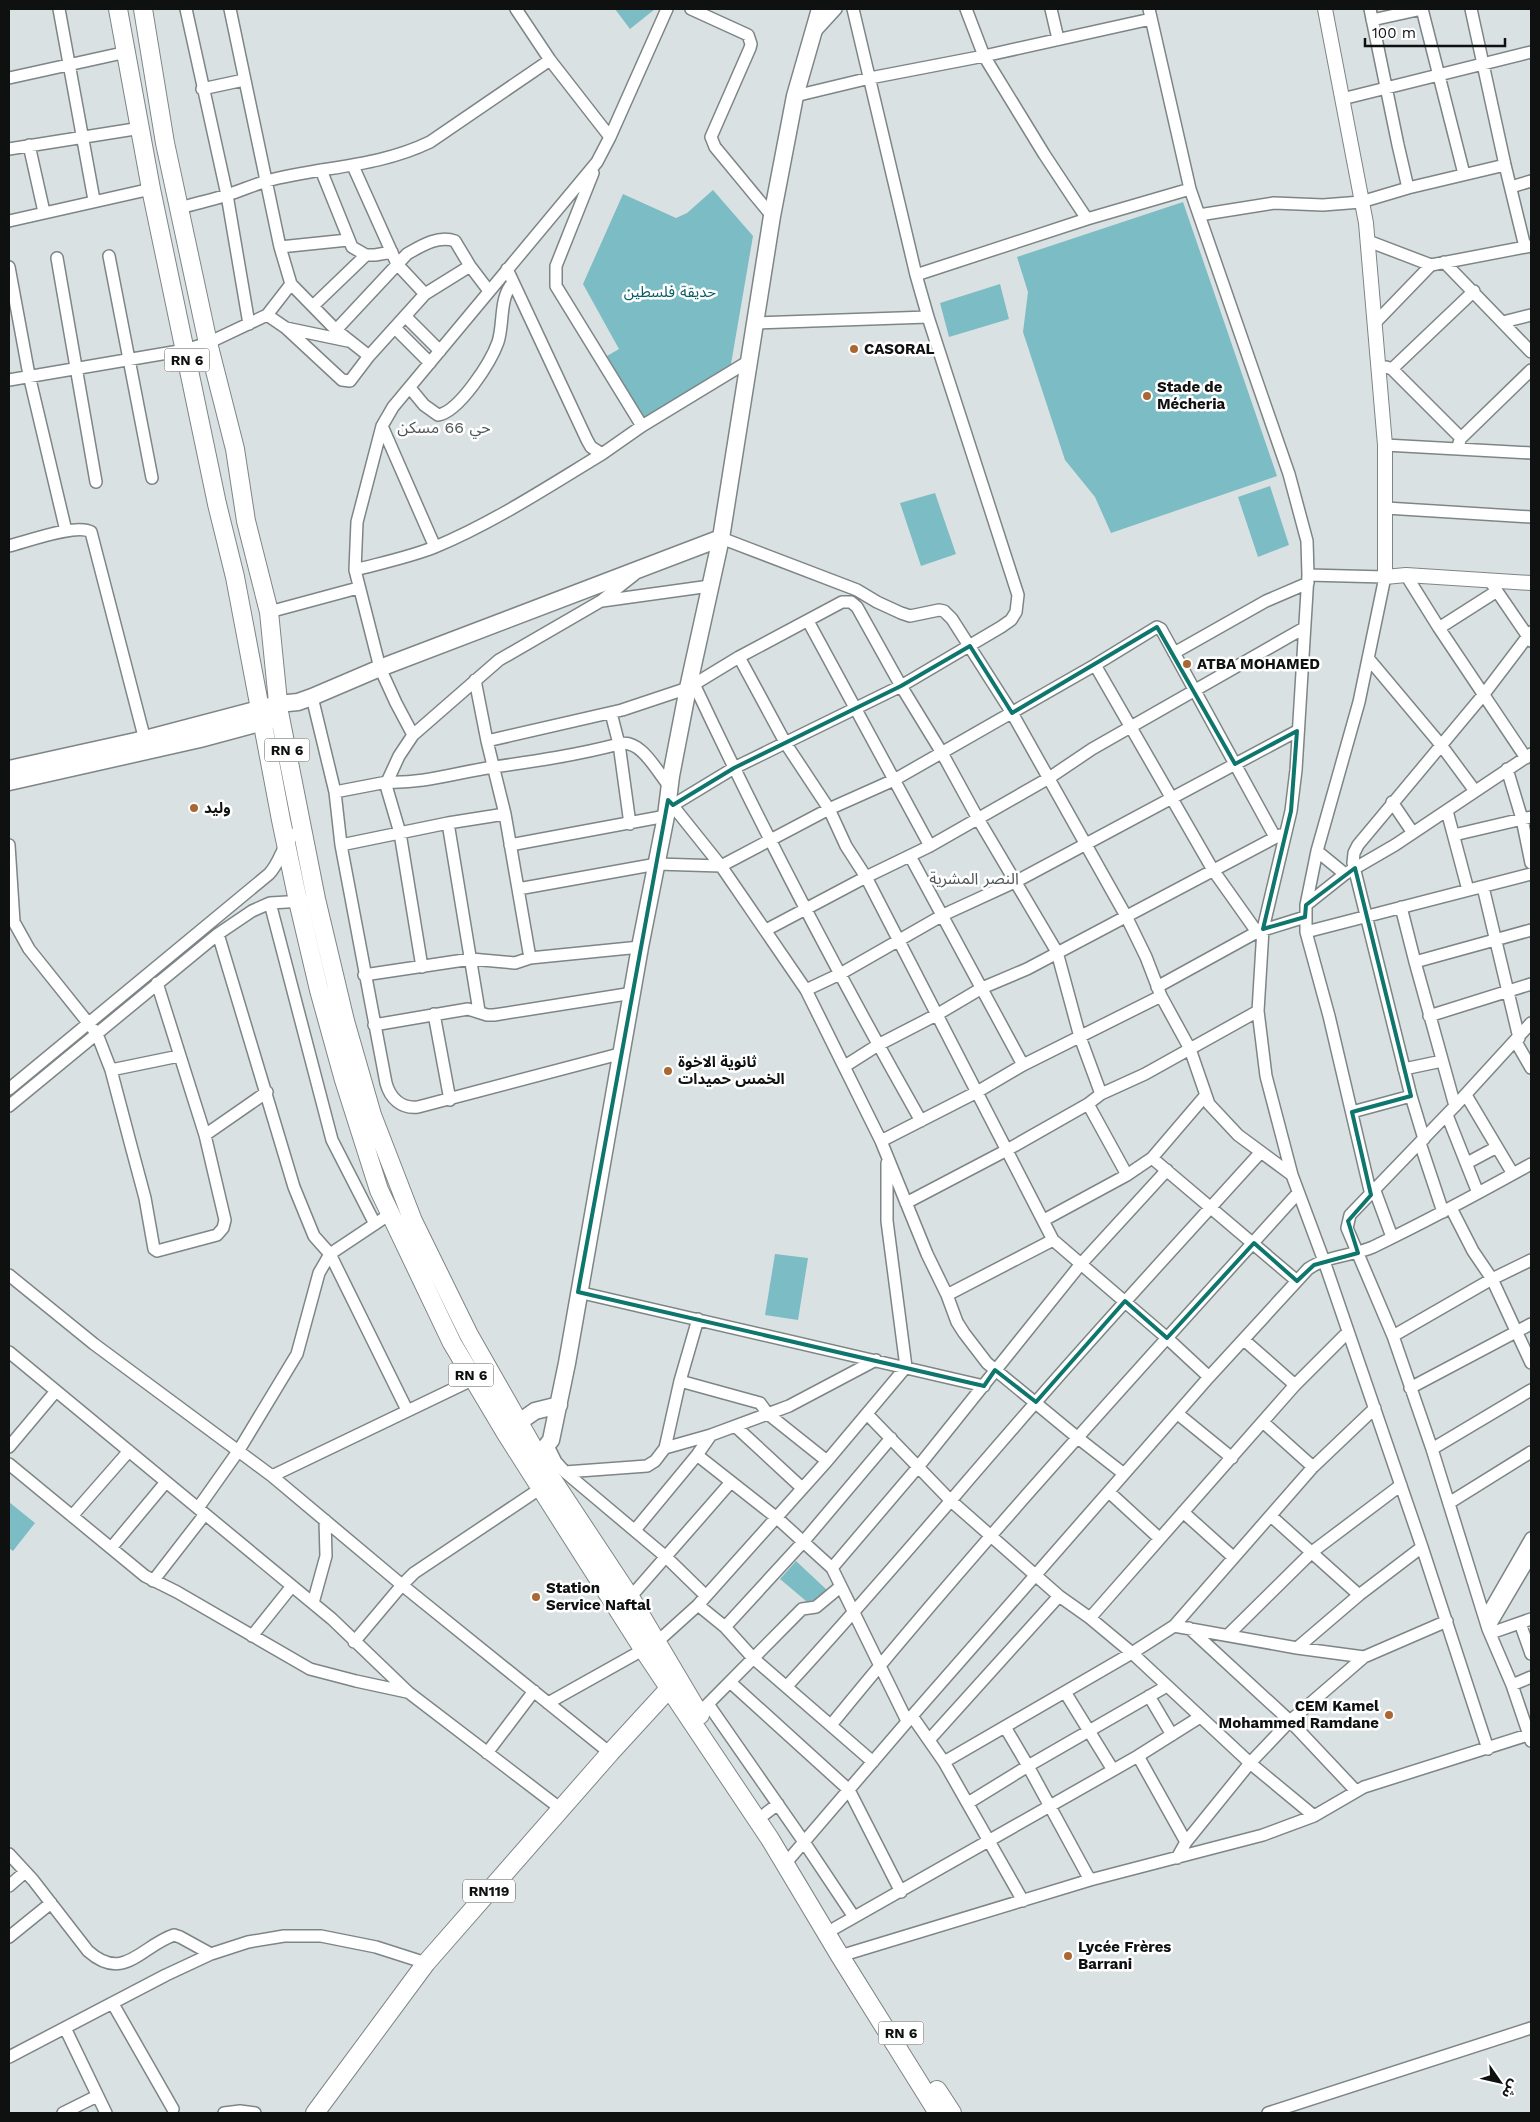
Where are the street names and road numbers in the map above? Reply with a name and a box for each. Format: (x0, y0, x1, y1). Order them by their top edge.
road number: RN 6 (164, 348, 210, 372)
road number: RN 6 (264, 738, 310, 762)
road number: RN 6 (448, 1364, 494, 1386)
road number: RN119 (463, 1880, 515, 1902)
road number: RN 6 (878, 2022, 924, 2045)

